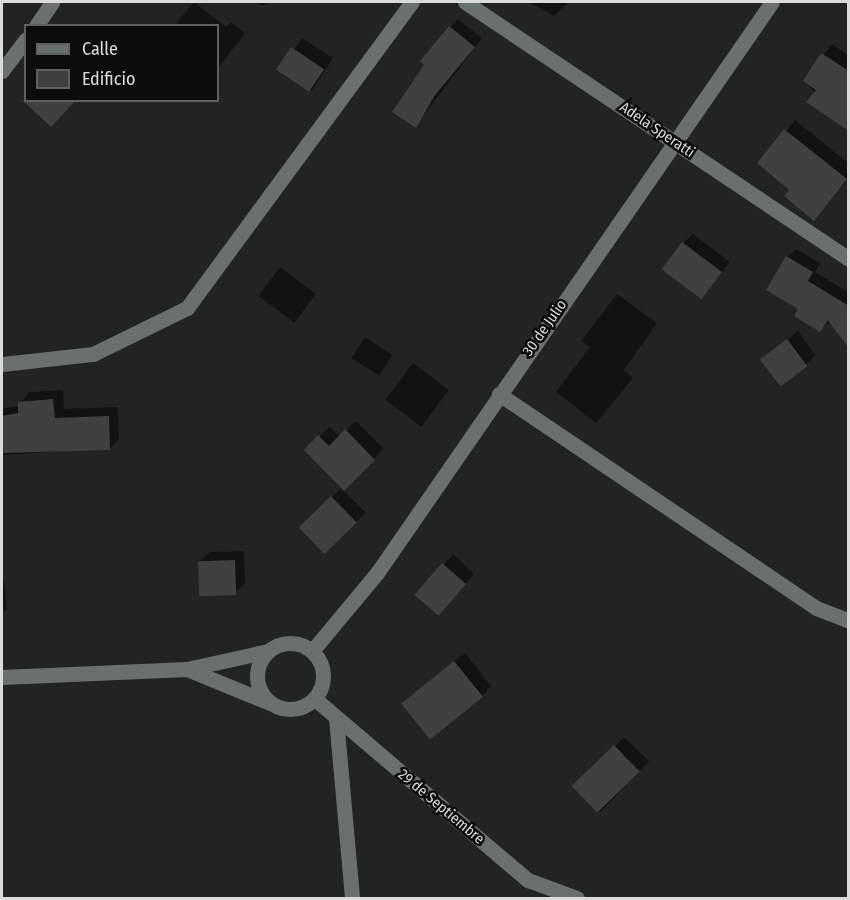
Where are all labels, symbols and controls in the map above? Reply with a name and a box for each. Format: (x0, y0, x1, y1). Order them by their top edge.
legend (24, 24, 219, 102)
text: Calle (82, 38, 118, 60)
text: Edificio (82, 68, 135, 90)
street label: Adela Speratti (616, 98, 698, 162)
street label: 30 de Julio (519, 296, 571, 360)
street label: 29 de Septiembre (394, 766, 488, 848)

